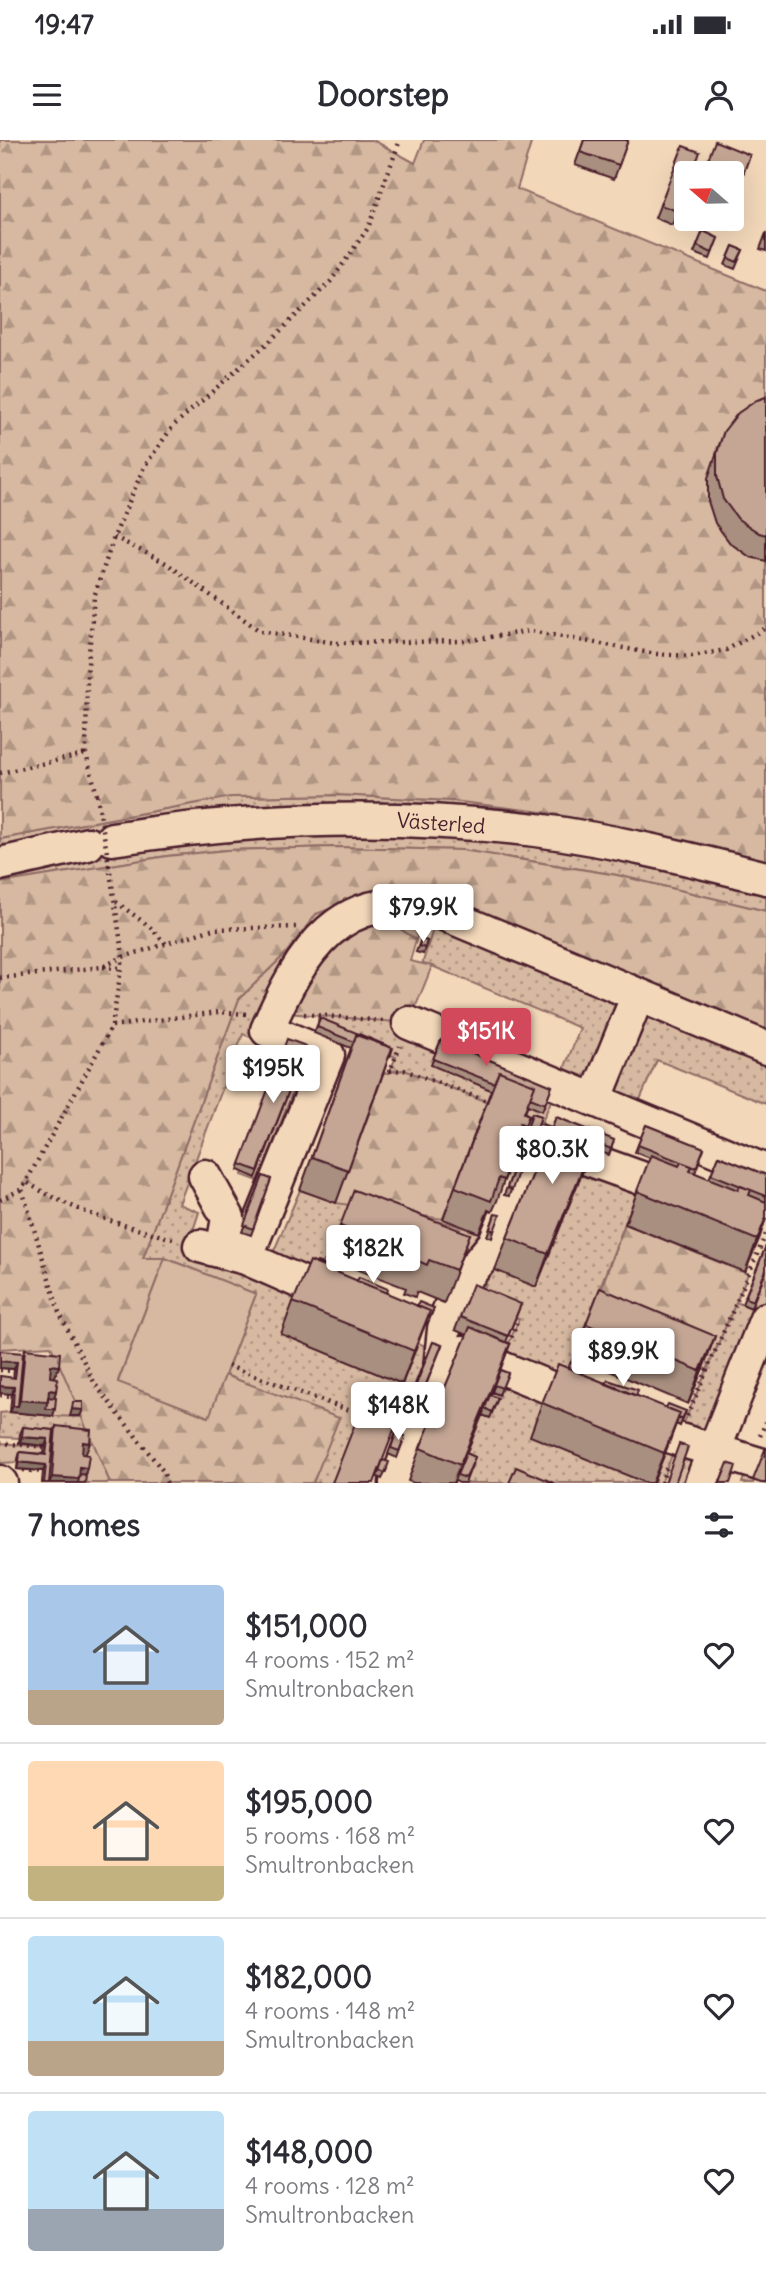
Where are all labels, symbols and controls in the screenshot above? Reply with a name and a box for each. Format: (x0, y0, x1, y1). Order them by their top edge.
text: 19:47 (35, 8, 94, 41)
text: Doorstep (317, 74, 449, 115)
icon: menu (28, 76, 66, 114)
icon: person (700, 76, 738, 114)
north arrow (674, 161, 744, 231)
map controls (674, 161, 744, 231)
street label: Västerled (396, 806, 486, 840)
pin: $79.9K (366, 884, 480, 944)
text: $79.9K (389, 892, 457, 921)
pin: $151K (437, 1009, 535, 1068)
text: $151K (457, 1016, 515, 1045)
pin: $195K (224, 1046, 322, 1105)
text: $195K (242, 1053, 304, 1082)
pin: $80.3K (495, 1126, 609, 1186)
text: $80.3K (515, 1134, 589, 1163)
pin: $182K (324, 1226, 422, 1285)
text: $182K (342, 1233, 404, 1262)
pin: $89.9K (566, 1328, 680, 1388)
text: $89.9K (588, 1336, 658, 1365)
pin: $148K (349, 1382, 447, 1442)
text: $148K (367, 1390, 429, 1419)
text: 7 homes (28, 1506, 140, 1544)
icon: filters (700, 1506, 738, 1544)
text: $151,000 (245, 1607, 368, 1645)
icon: home (84, 1613, 168, 1697)
icon: heart (700, 1636, 738, 1674)
text: 4 rooms · 152 m² (245, 1645, 415, 1674)
text: Smultronbacken (245, 1674, 414, 1703)
text: $195,000 (245, 1783, 373, 1821)
icon: home (84, 1789, 168, 1873)
icon: heart (700, 1812, 738, 1850)
text: 5 rooms · 168 m² (245, 1821, 415, 1850)
text: Smultronbacken (245, 1850, 414, 1879)
text: $182,000 (245, 1958, 372, 1996)
icon: home (84, 1964, 168, 2048)
icon: heart (700, 1987, 738, 2025)
text: 4 rooms · 148 m² (245, 1996, 415, 2025)
text: Smultronbacken (245, 2025, 414, 2054)
text: $148,000 (245, 2133, 373, 2171)
icon: home (84, 2139, 168, 2223)
icon: heart (700, 2162, 738, 2200)
text: 4 rooms · 128 m² (245, 2171, 415, 2200)
text: Smultronbacken (245, 2200, 414, 2229)

